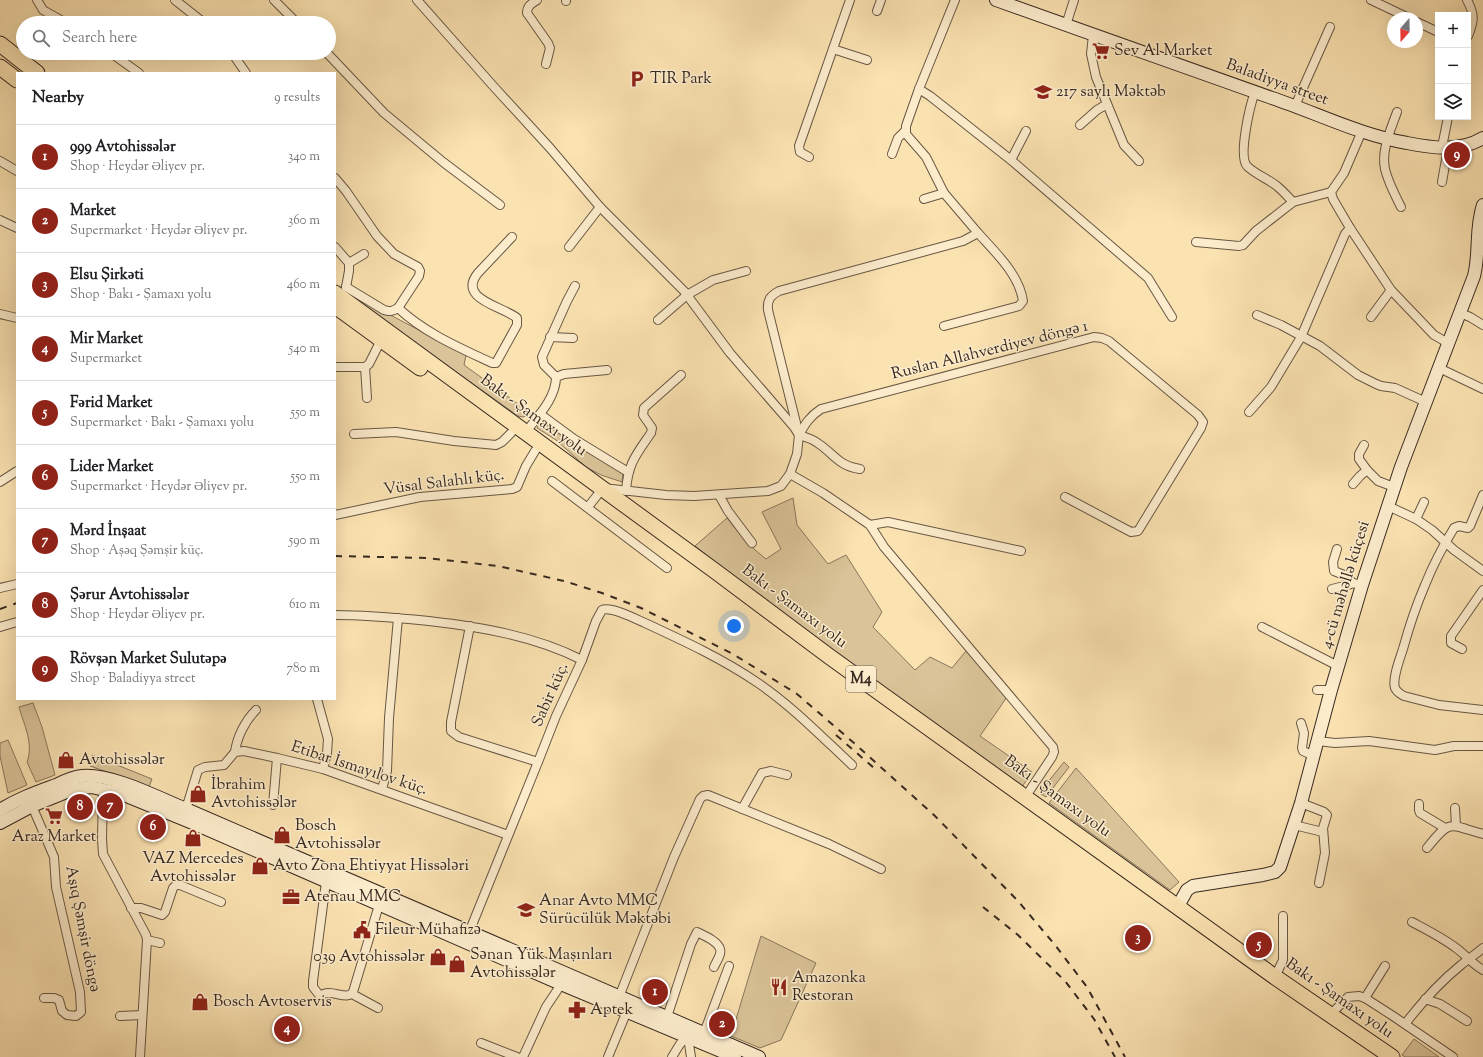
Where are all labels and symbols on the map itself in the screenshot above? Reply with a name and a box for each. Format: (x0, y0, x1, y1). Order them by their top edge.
north arrow (1387, 12, 1423, 48)
place label: Sev Al Market (1114, 40, 1213, 63)
supermarket icon: Sev Al Market (1091, 41, 1111, 61)
street label: Baladiyya street (1223, 54, 1332, 112)
place label: TIR Park (650, 68, 712, 91)
parking icon: TIR Park (627, 69, 647, 89)
place label: 217 saylı Məktəb (1056, 81, 1166, 104)
school or university icon: 217 saylı Məktəb (1033, 82, 1053, 102)
pin: 9 (1444, 140, 1470, 170)
street label: Ruslan Allahverdiyev döngə 1 (889, 315, 1091, 387)
street label: Bakı - Şamaxı yolu (475, 369, 591, 463)
street label: Vüsal Salahlı küç. (382, 464, 506, 502)
street label: 4-cü məhəllə küçesi (1316, 518, 1377, 652)
street label: Bakı - Şamaxı yolu (736, 560, 852, 654)
your location (724, 616, 744, 636)
street label: Sabir küç. (527, 659, 575, 731)
road number: M4 (846, 666, 876, 692)
street label: Etibar İsmayılov küç. (288, 736, 430, 802)
place label: Avtohissələr (79, 749, 165, 772)
shop icon: Avtohissələr (56, 750, 76, 770)
street label: Bakı - Şamaxı yolu (999, 750, 1115, 844)
place label: İbrahim Avtohissələr (211, 774, 297, 815)
shop icon: İbrahim Avtohissələr (188, 784, 208, 804)
pin: 7 (97, 791, 123, 821)
pin: 8 (67, 792, 93, 822)
supermarket icon: Araz Market (44, 806, 64, 826)
pin: 6 (140, 812, 166, 842)
place label: Bosch Avtohissələr (295, 815, 381, 856)
shop icon: Bosch Avtohissələr (272, 825, 292, 845)
place label: Araz Market (12, 826, 97, 849)
shop icon: VAZ Mercedes Avtohissələr (183, 828, 203, 848)
place label: VAZ Mercedes Avtohissələr (142, 848, 244, 889)
place label: Avto Zona Ehtiyyat Hissələri (273, 855, 469, 878)
shop icon: Avto Zona Ehtiyyat Hissələri (250, 856, 270, 876)
street label: Aşıq Şəmşir döngə (59, 864, 105, 994)
place label: Atenau MMC (304, 886, 401, 909)
office icon: Atenau MMC (281, 887, 301, 907)
place label: Anar Avto MMC Sürücülük Məktəbi (539, 890, 672, 931)
school or university icon: Anar Avto MMC Sürücülük Məktəbi (516, 900, 536, 920)
place label: Fileur Mühafizə (375, 919, 481, 942)
public building icon: Fileur Mühafizə (352, 920, 372, 940)
pin: 3 (1125, 923, 1151, 953)
pin: 5 (1246, 930, 1272, 960)
place label: Sənan Yük Maşınları Avtohissələr (470, 944, 613, 985)
place label: 039 Avtohissələr (313, 946, 425, 969)
shop icon: 039 Avtohissələr (428, 947, 448, 967)
street label: Bakı - Şamaxı yolu (1280, 953, 1398, 1045)
shop icon: Sənan Yük Maşınları Avtohissələr (447, 954, 467, 974)
place label: Amazonka Restoran (792, 967, 867, 1008)
pin: 1 (642, 977, 668, 1007)
restaurant icon: Amazonka Restoran (769, 977, 789, 997)
place label: Bosch Avtoservis (213, 991, 332, 1014)
shop icon: Bosch Avtoservis (190, 992, 210, 1012)
place label: Aptek (590, 999, 633, 1022)
pharmacy icon: Aptek (567, 1000, 587, 1020)
pin: 2 (709, 1009, 735, 1039)
pin: 4 (274, 1014, 300, 1044)

